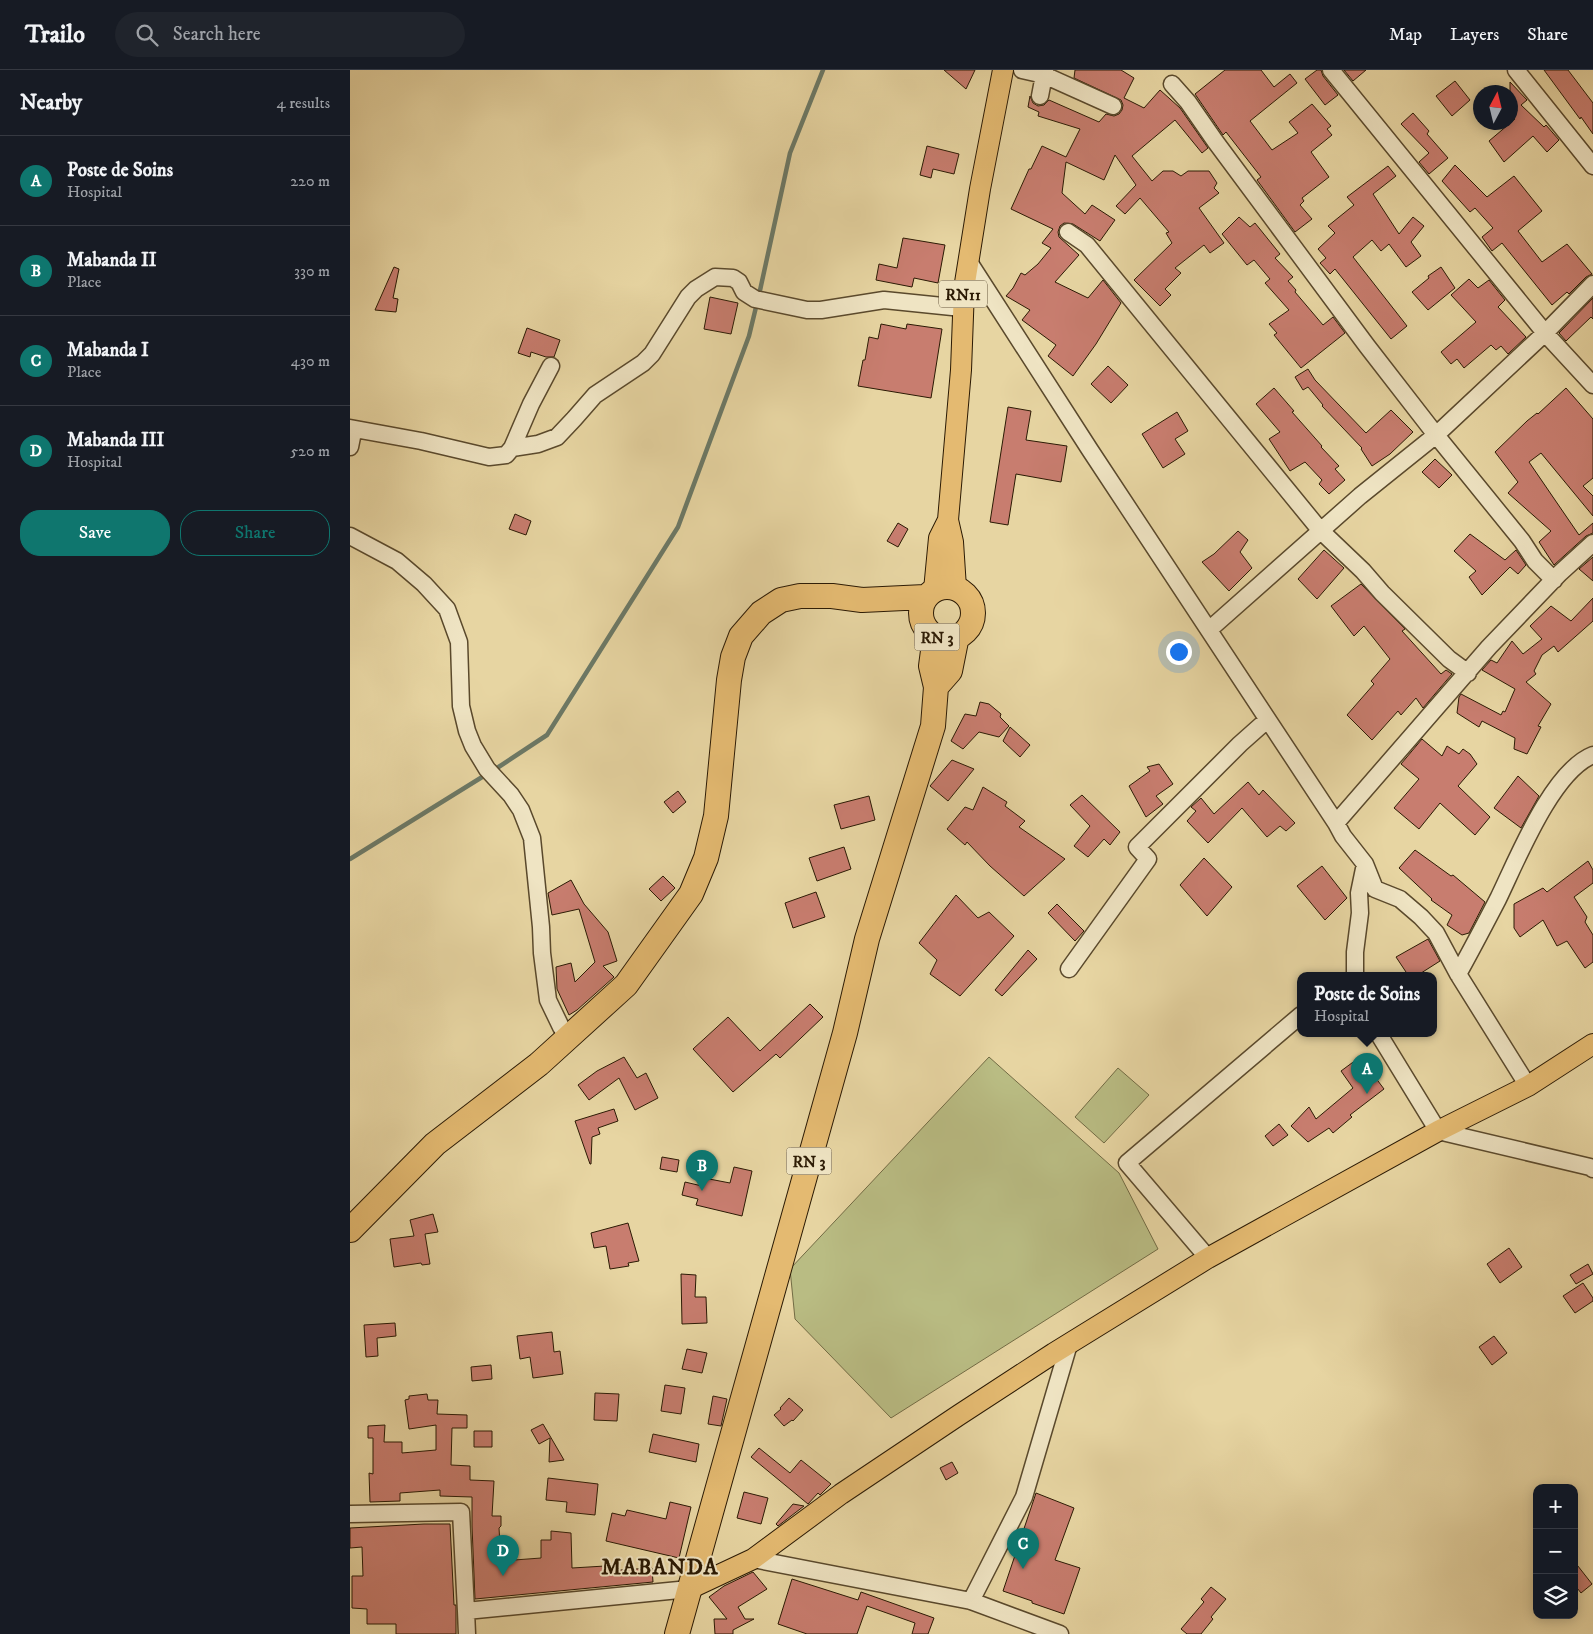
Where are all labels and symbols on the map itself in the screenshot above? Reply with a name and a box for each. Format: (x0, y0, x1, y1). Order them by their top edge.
north arrow (1473, 85, 1518, 130)
road number: RN11 (939, 280, 987, 308)
road number: RN 3 (914, 624, 960, 650)
your location (1166, 639, 1192, 665)
pin: A (1351, 1053, 1383, 1094)
road number: RN 3 (786, 1148, 832, 1174)
pin: B (686, 1150, 718, 1191)
pin: C (1007, 1528, 1039, 1569)
pin: D (487, 1535, 519, 1576)
district label: MABANDA (601, 1554, 719, 1581)

